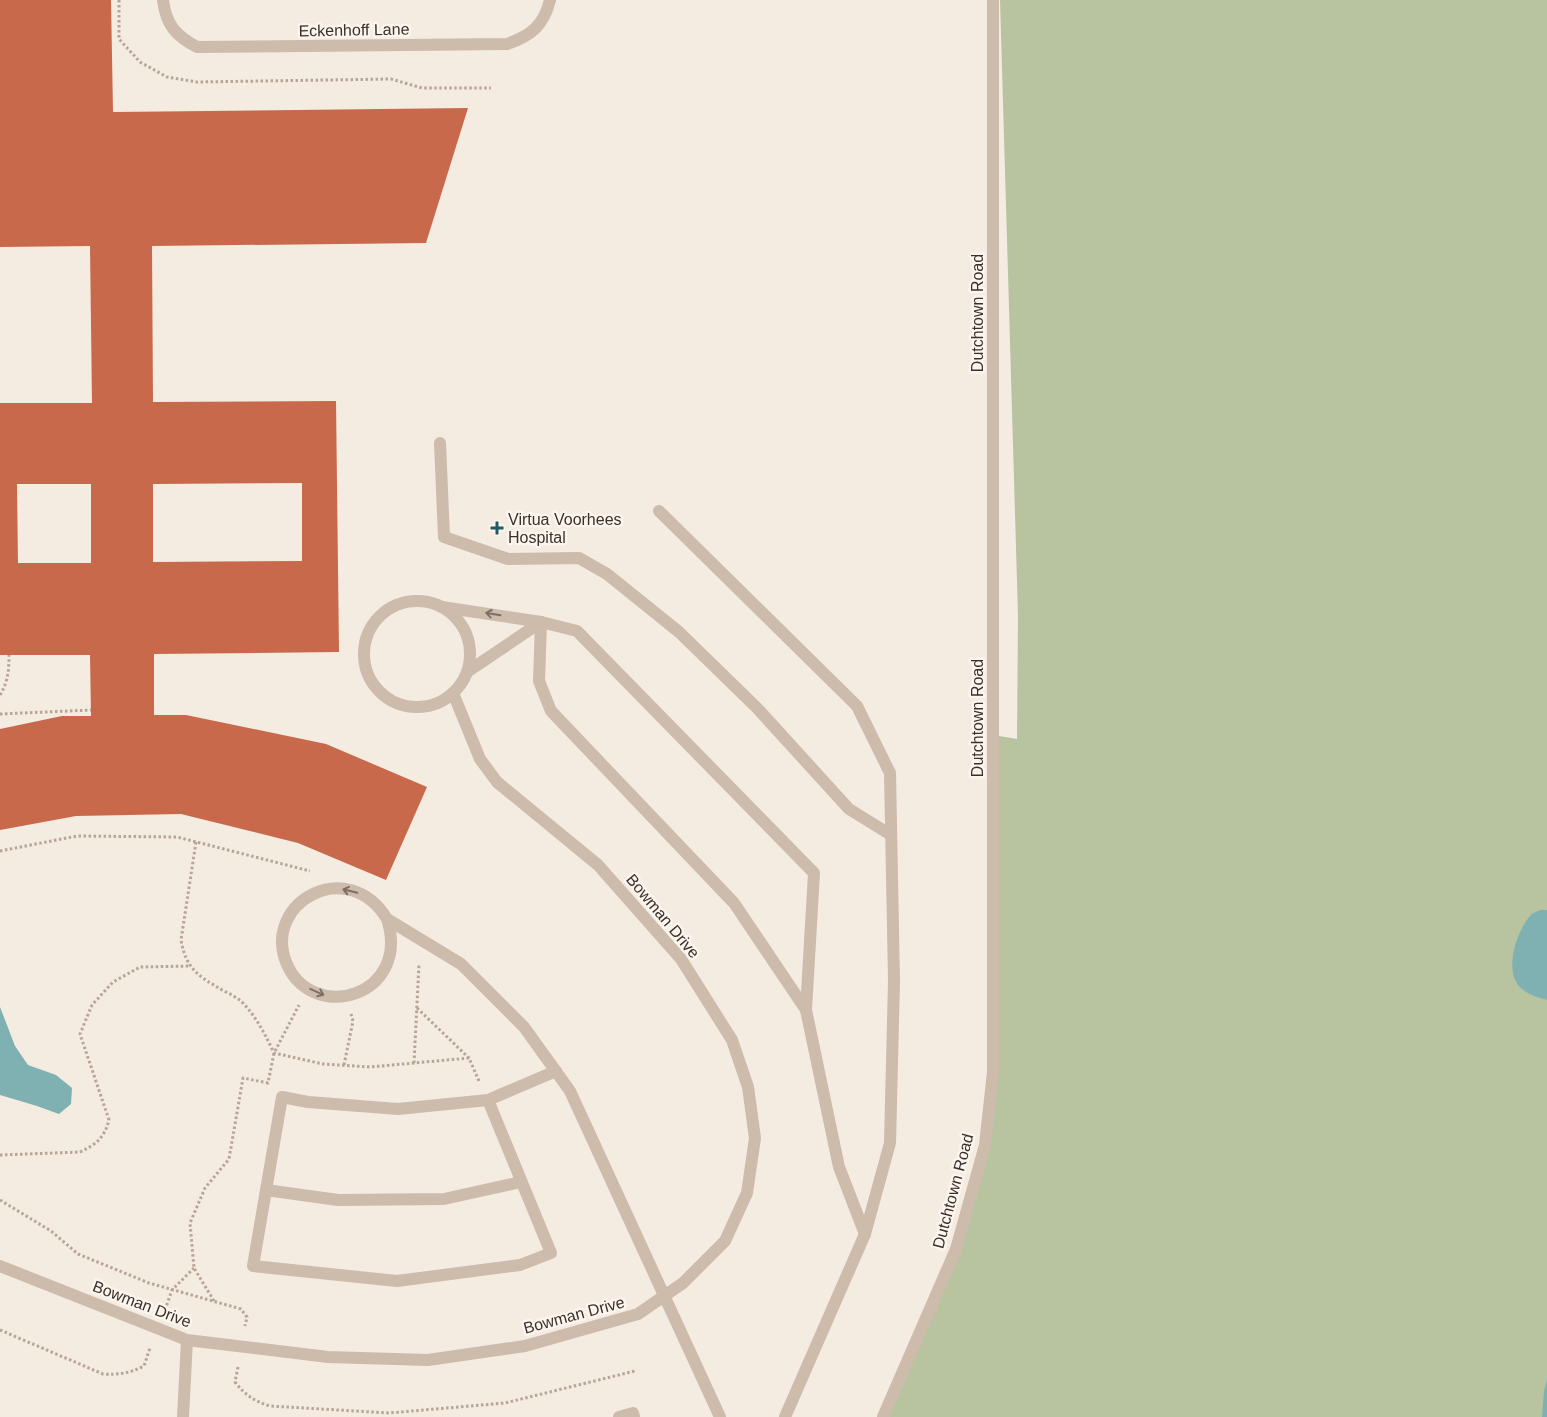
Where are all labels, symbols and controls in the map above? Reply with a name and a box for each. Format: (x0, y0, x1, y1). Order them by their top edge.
street label: Eckenhoff Lane (298, 21, 410, 39)
street label: Dutchtown Road (969, 254, 986, 372)
place label: Virtua Voorhees Hospital (508, 511, 622, 546)
marker: Virtua Voorhees Hospital (490, 521, 504, 535)
one-way arrow (485, 609, 501, 619)
street label: Dutchtown Road (969, 659, 986, 777)
street label: Bowman Drive (623, 871, 703, 961)
one-way arrow (342, 886, 358, 895)
one-way arrow (309, 988, 324, 998)
street label: Dutchtown Road (929, 1132, 977, 1250)
street label: Bowman Drive (90, 1277, 194, 1331)
street label: Bowman Drive (522, 1293, 627, 1337)

